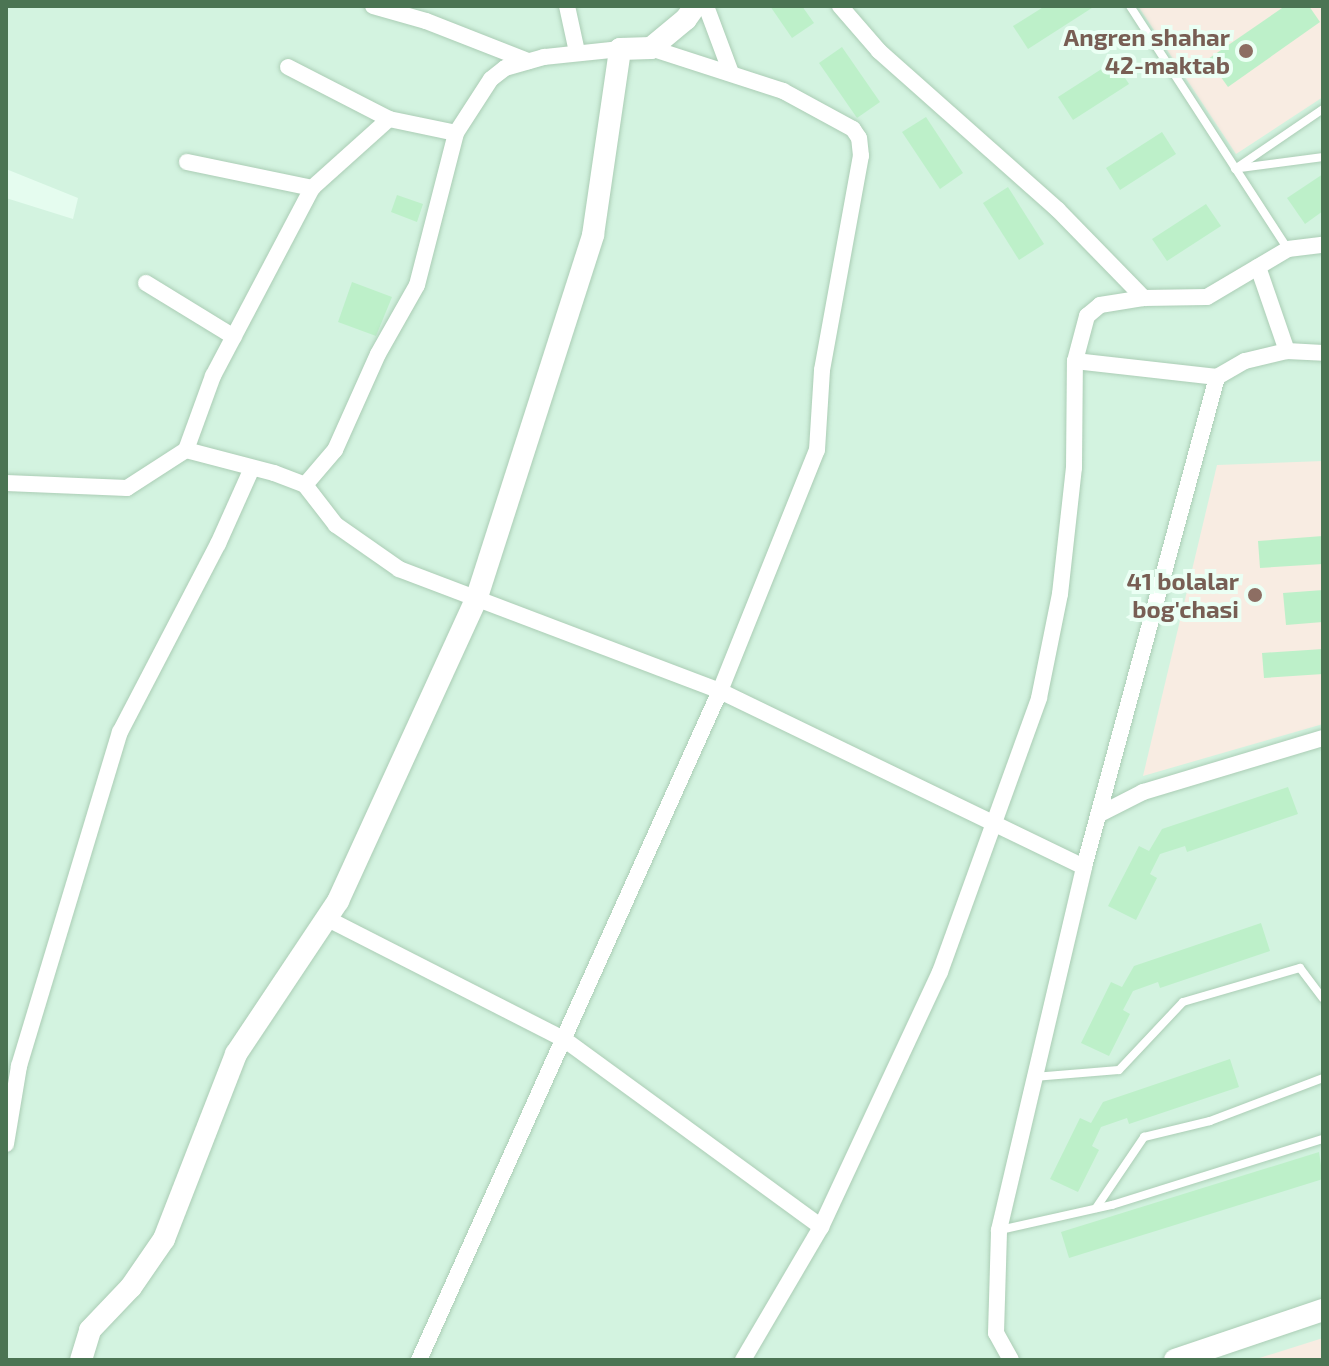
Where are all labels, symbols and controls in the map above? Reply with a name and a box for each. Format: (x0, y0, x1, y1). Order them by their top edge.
place label: Angren shahar 42-maktab (1064, 23, 1230, 79)
marker: Angren shahar 42-maktab (1237, 42, 1255, 60)
place label: 41 bolalar bog'chasi (1126, 567, 1239, 623)
marker: 41 bolalar bog'chasi (1246, 586, 1264, 604)

